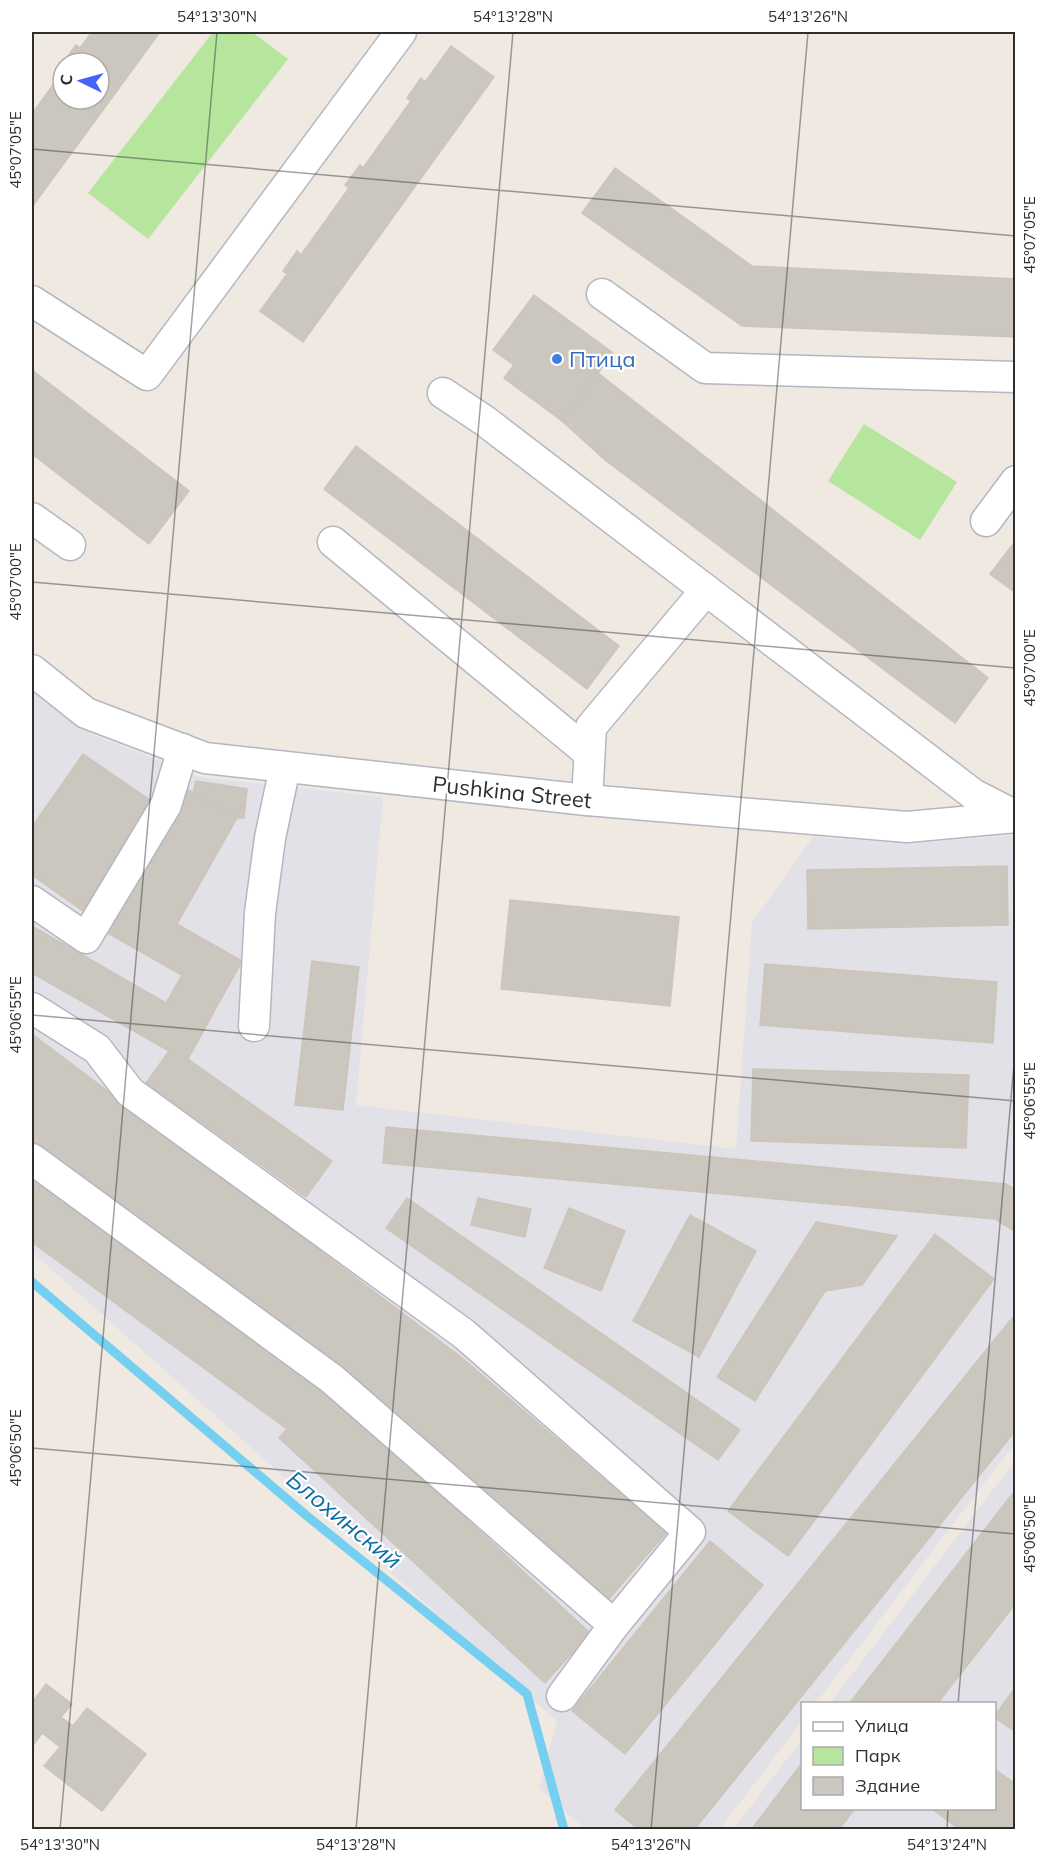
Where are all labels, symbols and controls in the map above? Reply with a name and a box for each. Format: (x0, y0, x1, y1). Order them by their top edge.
text: 54°13'30"N (177, 7, 257, 26)
text: 54°13'28"N (473, 7, 553, 26)
text: 54°13'26"N (768, 7, 848, 26)
north arrow (51, 51, 111, 111)
text: С (56, 73, 76, 86)
text: 45°07'05"E (6, 111, 25, 189)
text: 45°07'05"E (1020, 196, 1039, 274)
place label: Птица (569, 345, 636, 373)
marker: Птица (550, 352, 564, 366)
text: 45°07'00"E (6, 543, 25, 621)
text: 45°07'00"E (1020, 629, 1039, 707)
street label: Pushkina Street (431, 770, 593, 814)
text: 45°06'55"E (6, 976, 25, 1054)
text: 45°06'55"E (1020, 1062, 1039, 1140)
text: 45°06'50"E (6, 1409, 25, 1487)
water label: Блохинский (281, 1464, 408, 1575)
text: 45°06'50"E (1020, 1495, 1039, 1573)
legend (801, 1702, 996, 1810)
text: Улица (854, 1714, 909, 1737)
text: Парк (855, 1744, 901, 1767)
text: Здание (855, 1774, 920, 1797)
text: 54°13'30"N (20, 1835, 100, 1854)
text: 54°13'28"N (316, 1835, 396, 1854)
text: 54°13'26"N (611, 1835, 691, 1854)
text: 54°13'24"N (907, 1835, 987, 1854)

